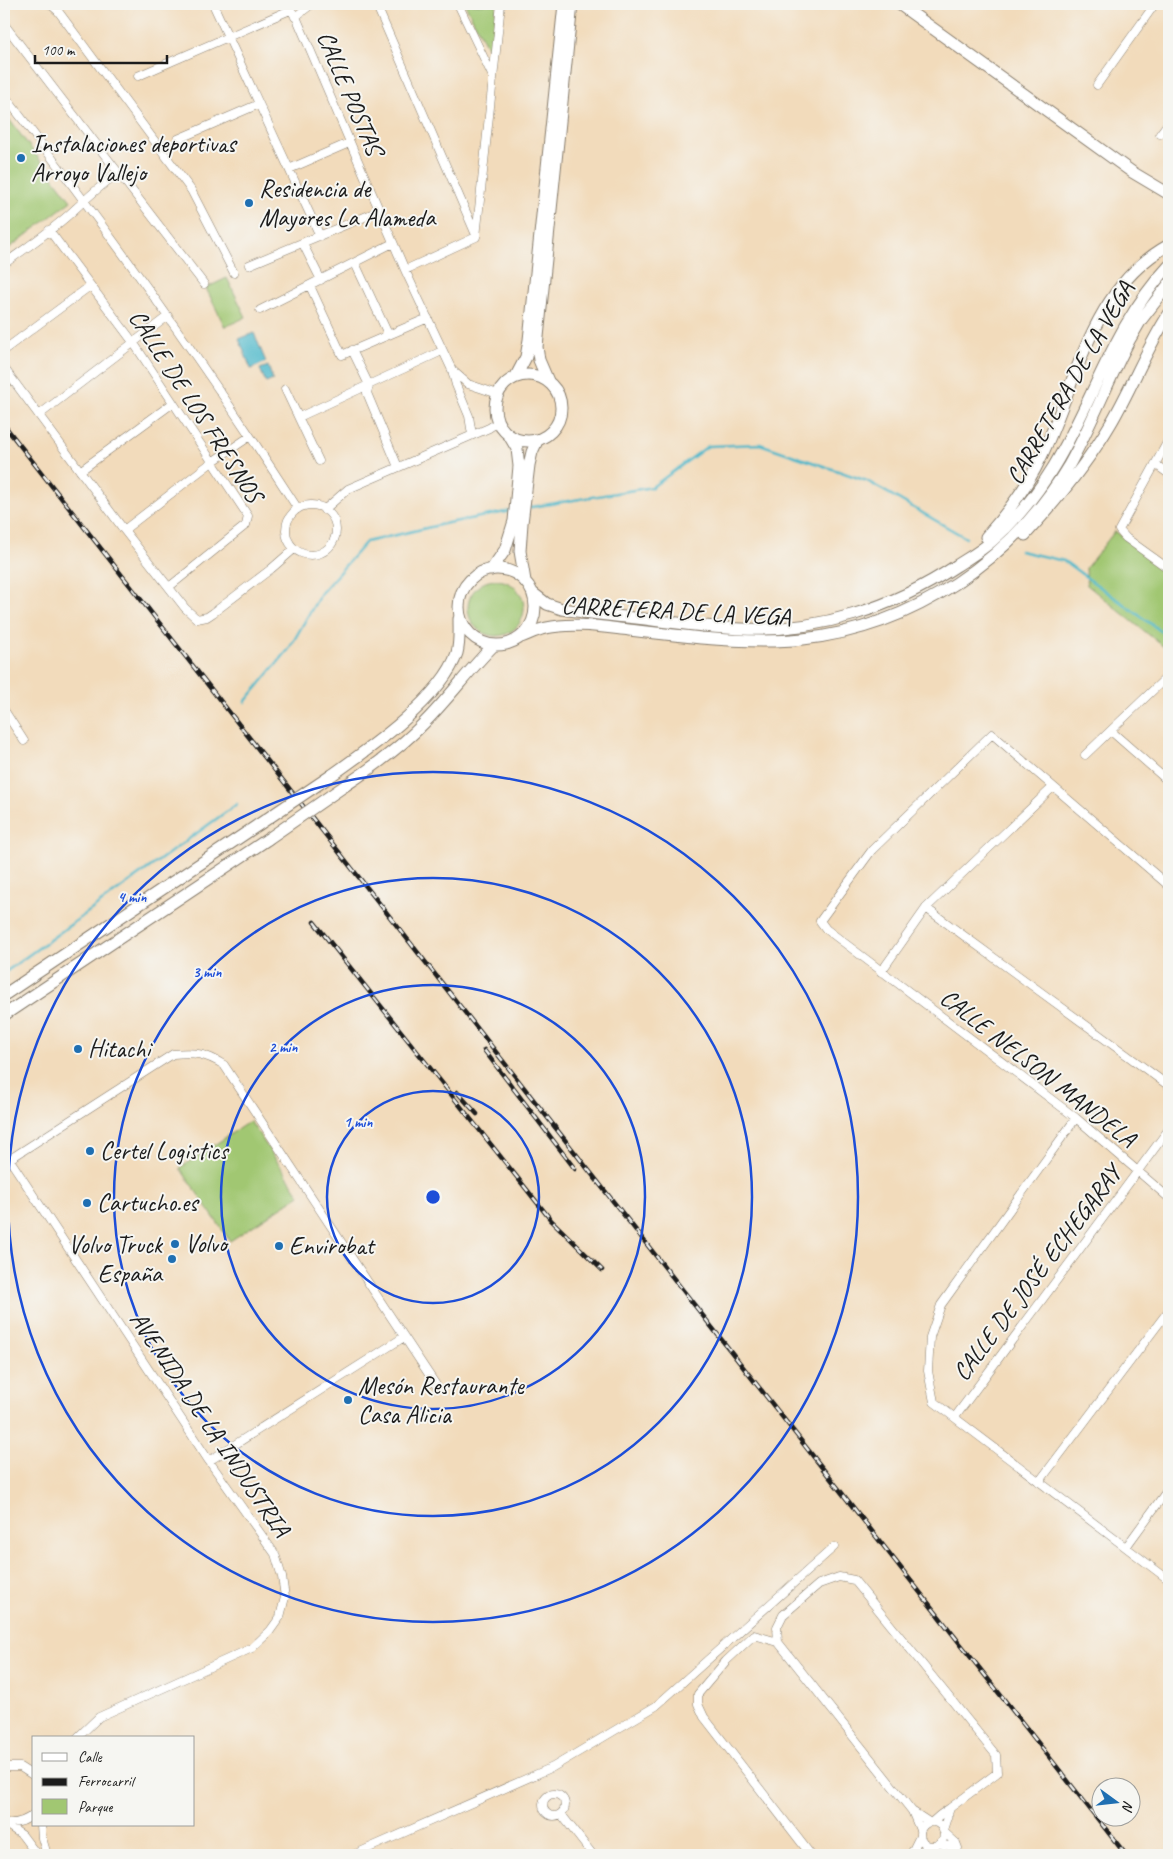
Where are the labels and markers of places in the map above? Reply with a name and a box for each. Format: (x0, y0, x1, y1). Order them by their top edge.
place label: Instalaciones deportivas Arroyo Vallejo (31, 128, 238, 189)
marker: Instalaciones deportivas Arroyo Vallejo (15, 152, 27, 164)
place label: Residencia de Mayores La Alameda (259, 173, 437, 234)
marker: Residencia de Mayores La Alameda (243, 197, 255, 209)
place label: Hitachi (88, 1033, 153, 1065)
marker: Hitachi (72, 1043, 84, 1055)
place label: Certel Logistics (100, 1135, 230, 1167)
marker: Certel Logistics (84, 1145, 96, 1157)
place label: Cartucho.es (97, 1187, 200, 1219)
centre of rings (424, 1188, 442, 1206)
marker: Cartucho.es (81, 1197, 93, 1209)
place label: Volvo (185, 1228, 230, 1260)
place label: Volvo Truck España (68, 1229, 164, 1290)
place label: Envirobat (289, 1230, 376, 1262)
marker: Volvo (169, 1238, 181, 1250)
marker: Envirobat (273, 1240, 285, 1252)
marker: Volvo Truck España (166, 1253, 178, 1265)
place label: Mesón Restaurante Casa Alicia (358, 1370, 525, 1431)
marker: Mesón Restaurante Casa Alicia (342, 1394, 354, 1406)

